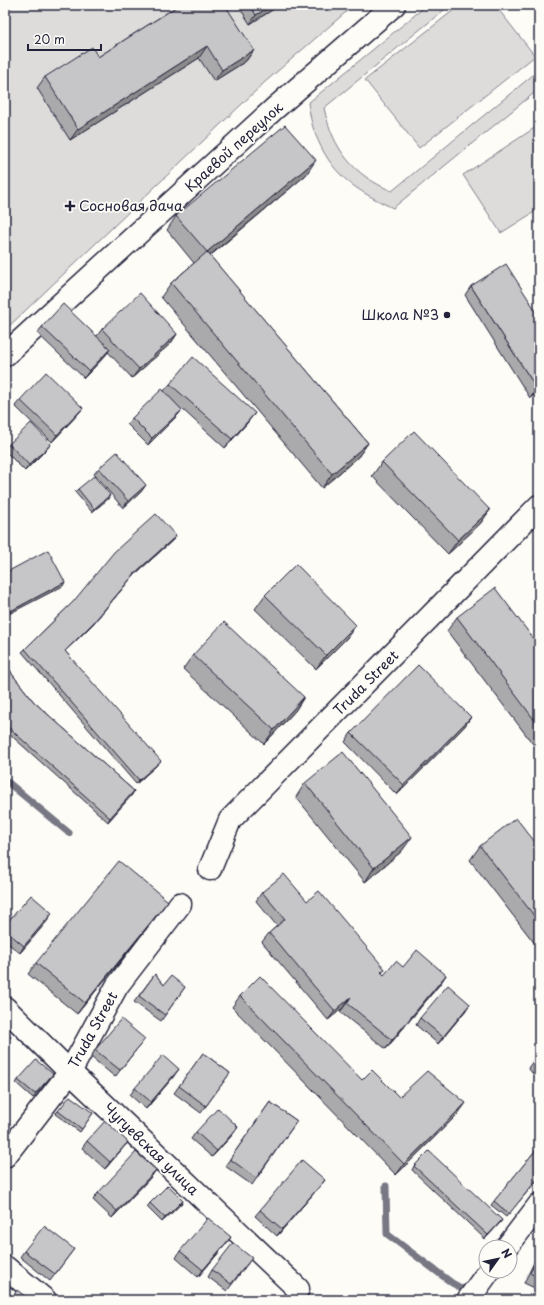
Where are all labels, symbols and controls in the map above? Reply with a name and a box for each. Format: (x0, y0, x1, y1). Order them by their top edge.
scale bar (28, 26, 101, 52)
text: 20 m (34, 30, 65, 48)
street label: Краевой переулок (180, 96, 288, 196)
place label: Сосновая дача (79, 195, 183, 216)
marker: Сосновая дача (64, 200, 76, 212)
place label: Школа №3 (361, 304, 439, 325)
marker: Школа №3 (442, 310, 452, 320)
street label: Truda Street (328, 645, 403, 720)
street label: Truda Street (63, 987, 122, 1072)
street label: Чугуевская улица (99, 1098, 204, 1200)
north arrow (478, 1239, 518, 1279)
text: N (497, 1245, 516, 1262)

